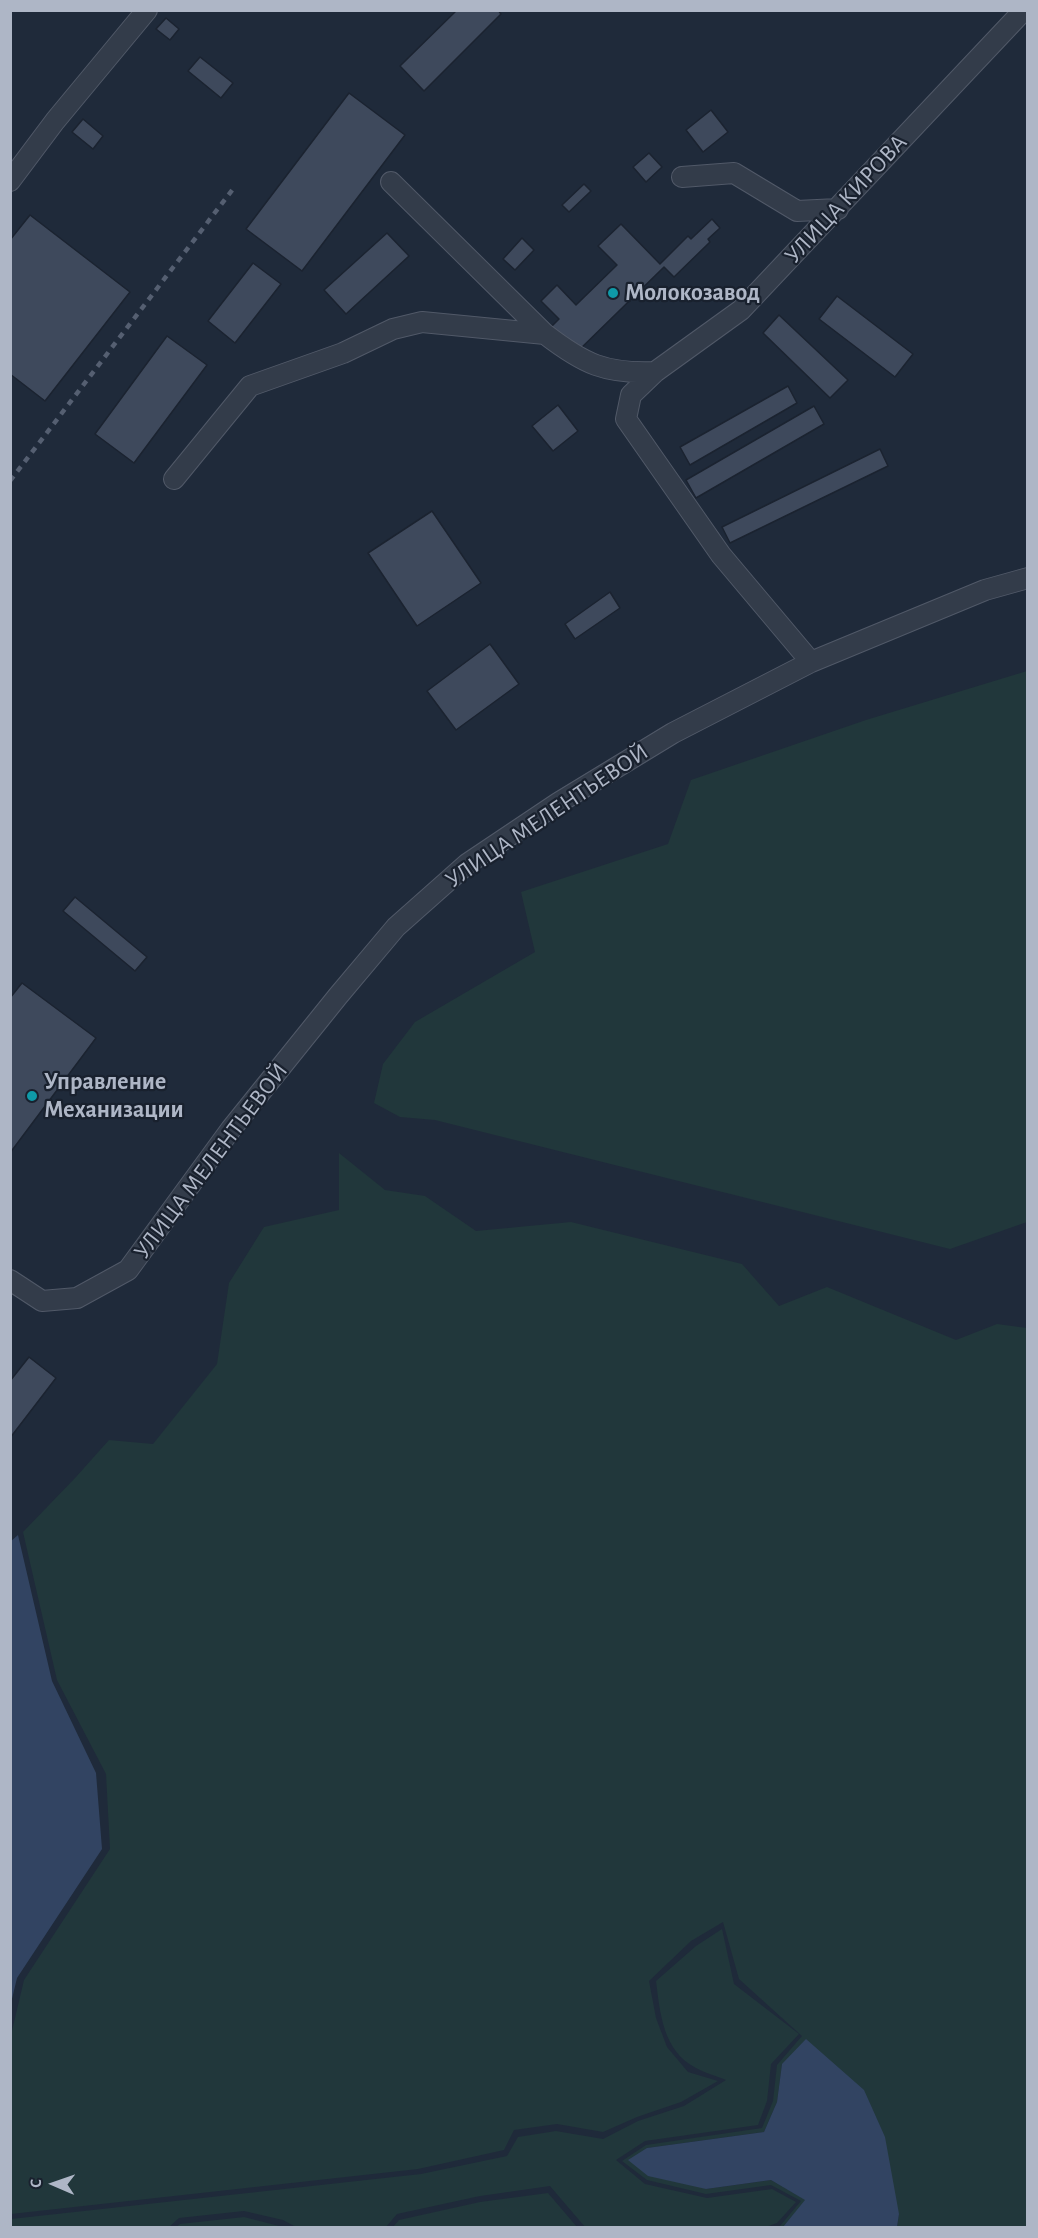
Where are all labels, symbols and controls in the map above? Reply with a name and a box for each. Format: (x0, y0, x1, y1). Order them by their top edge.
street label: УЛИЦА КИРОВА (779, 128, 913, 270)
place label: Молокозавод (625, 279, 760, 307)
marker: Молокозавод (606, 286, 620, 300)
street label: УЛИЦА МЕЛЕНТЬЕВОЙ (440, 737, 654, 895)
street label: УЛИЦА МЕЛЕНТЬЕВОЙ (128, 1057, 294, 1265)
place label: Управление Механизации (44, 1068, 184, 1124)
marker: Управление Механизации (25, 1089, 39, 1103)
north arrow (24, 2154, 84, 2214)
text: С (28, 2179, 44, 2188)

